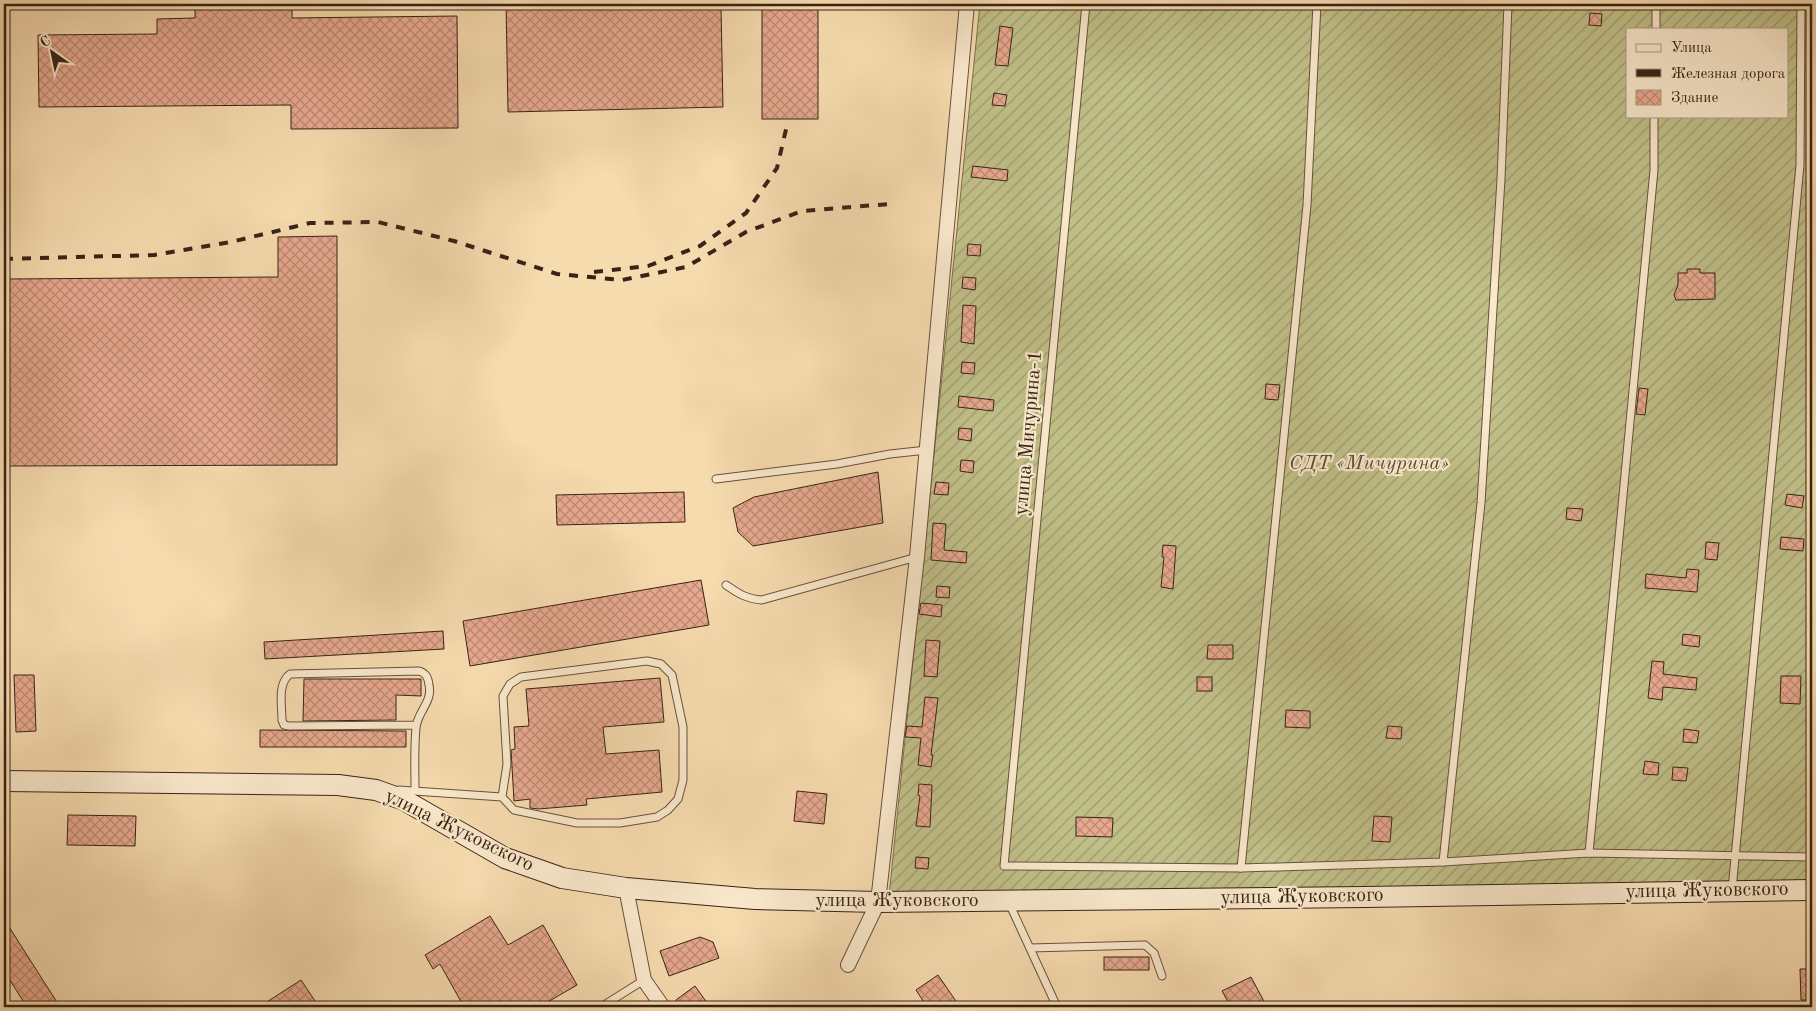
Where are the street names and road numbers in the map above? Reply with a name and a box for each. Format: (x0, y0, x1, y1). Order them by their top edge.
street label: улица Мичурина-1 (1012, 350, 1046, 516)
street label: улица Жуковского (381, 786, 537, 876)
street label: улица Жуковского (1625, 880, 1789, 902)
street label: улица Жуковского (1220, 886, 1384, 908)
street label: улица Жуковского (815, 891, 979, 911)

